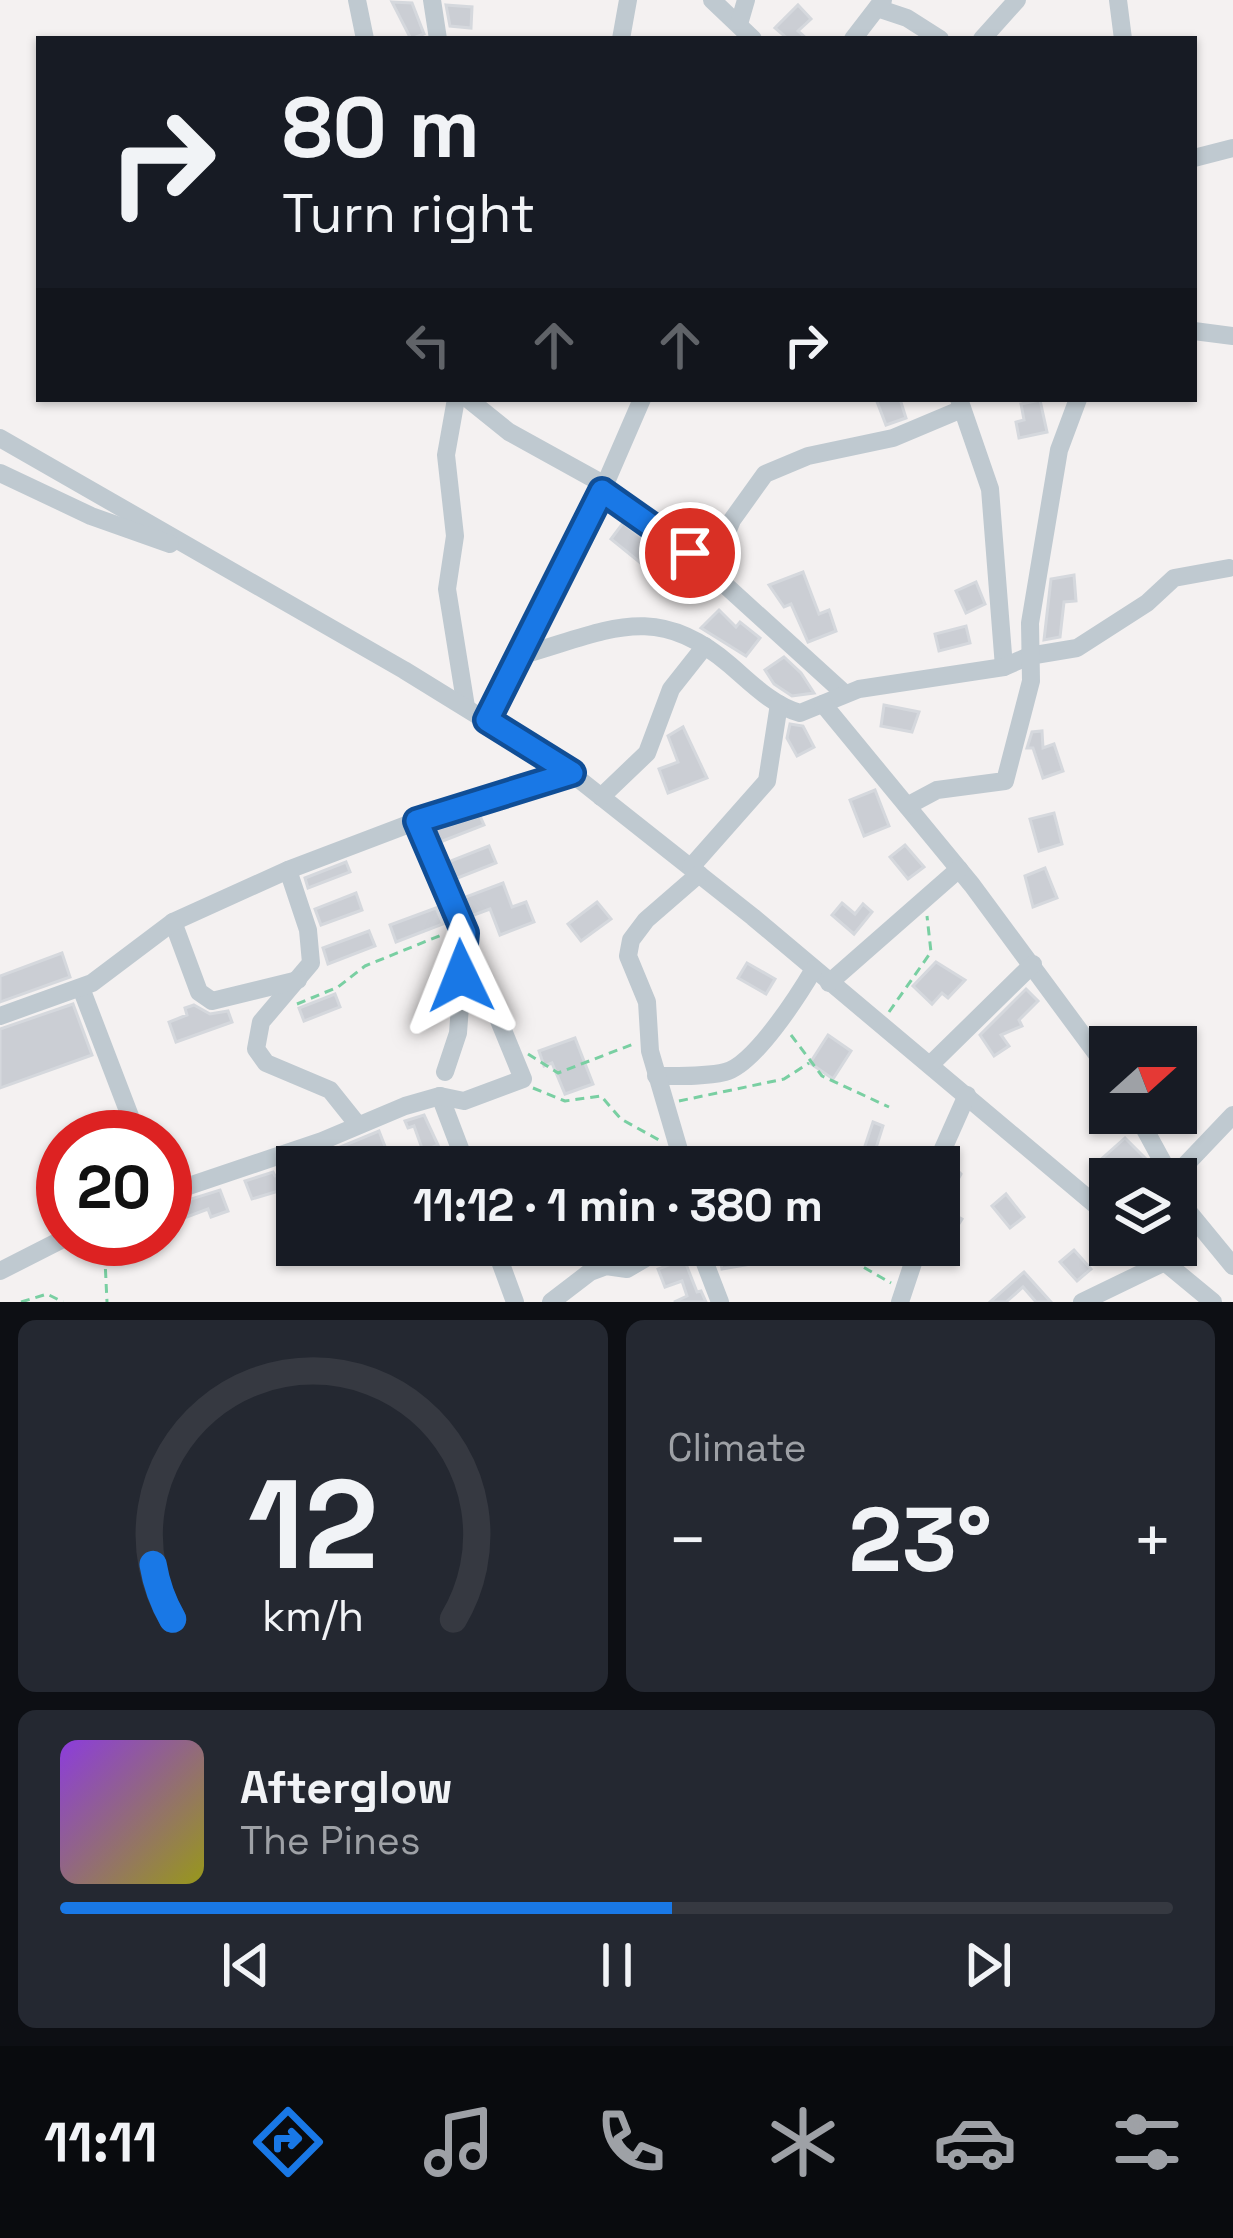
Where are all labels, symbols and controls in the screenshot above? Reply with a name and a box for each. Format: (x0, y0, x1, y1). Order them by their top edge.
text: 80 m (282, 74, 480, 182)
icon: right (84, 84, 240, 240)
text: Turn right (282, 179, 535, 248)
icon: left (395, 312, 461, 378)
icon: ahead (521, 312, 587, 378)
icon: ahead (647, 312, 713, 378)
icon: right (773, 312, 839, 378)
pin (639, 502, 741, 604)
icon: arrive (657, 520, 723, 586)
position arrow (398, 913, 524, 1039)
north arrow (1089, 1026, 1197, 1134)
map controls (1089, 1026, 1197, 1266)
speed limit sign: 20 (36, 1110, 192, 1266)
button: layers (1089, 1158, 1197, 1266)
text: 11:12 · 1 min · 380 m (413, 1177, 823, 1234)
text: Climate (668, 1423, 807, 1472)
text: 12 (247, 1445, 378, 1604)
text: 23° (848, 1482, 992, 1597)
text: − (668, 1498, 708, 1582)
text: + (1132, 1498, 1173, 1582)
text: km/h (262, 1589, 364, 1644)
text: Afterglow (240, 1759, 453, 1816)
text: The Pines (240, 1816, 421, 1865)
icon: previous (213, 1932, 279, 1998)
icon: pause (584, 1932, 650, 1998)
icon: next (955, 1932, 1021, 1998)
icon: directions (246, 2100, 330, 2184)
icon: music (417, 2100, 501, 2184)
icon: phone (589, 2100, 673, 2184)
icon: climate (761, 2100, 845, 2184)
icon: car (933, 2100, 1017, 2184)
icon: filters (1105, 2100, 1189, 2184)
text: 11:11 (44, 2108, 158, 2177)

